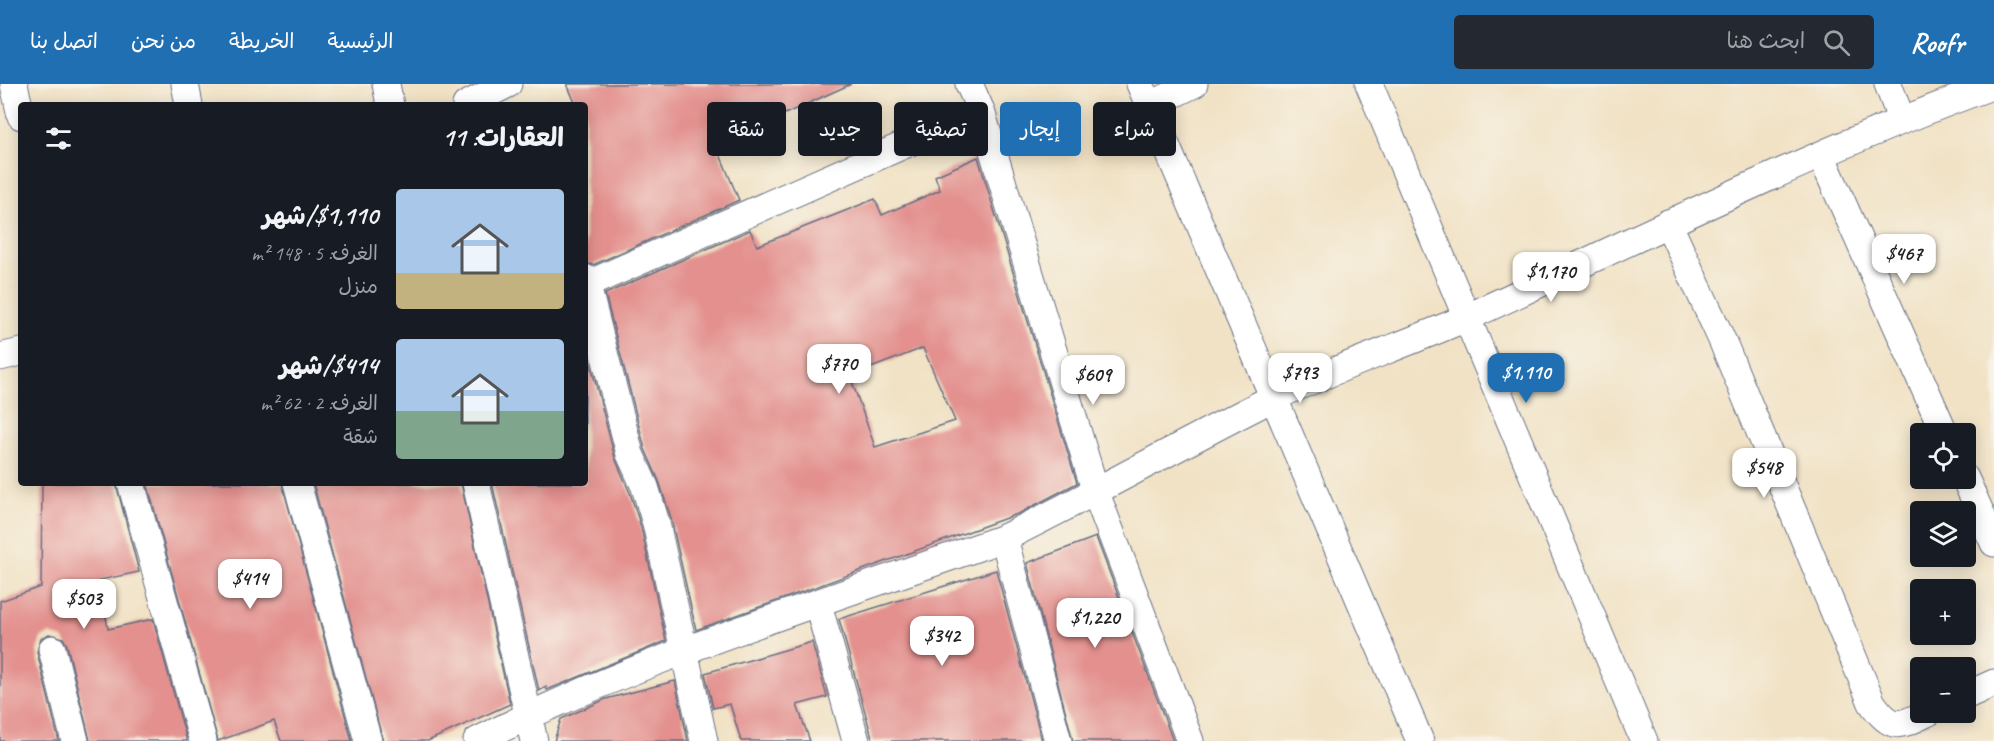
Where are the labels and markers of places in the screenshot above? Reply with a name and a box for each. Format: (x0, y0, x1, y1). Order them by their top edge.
pin: $467 (1868, 234, 1940, 285)
pin: $1,170 (1502, 252, 1600, 303)
pin: $770 (803, 344, 875, 395)
pin: $793 (1264, 353, 1336, 404)
pin: $1,110 (1477, 353, 1575, 404)
pin: $609 (1057, 355, 1129, 406)
pin: $548 (1728, 448, 1800, 499)
pin: $414 (214, 559, 286, 610)
pin: $503 (48, 579, 120, 630)
pin: $1,220 (1046, 598, 1144, 649)
pin: $342 (906, 616, 978, 667)

